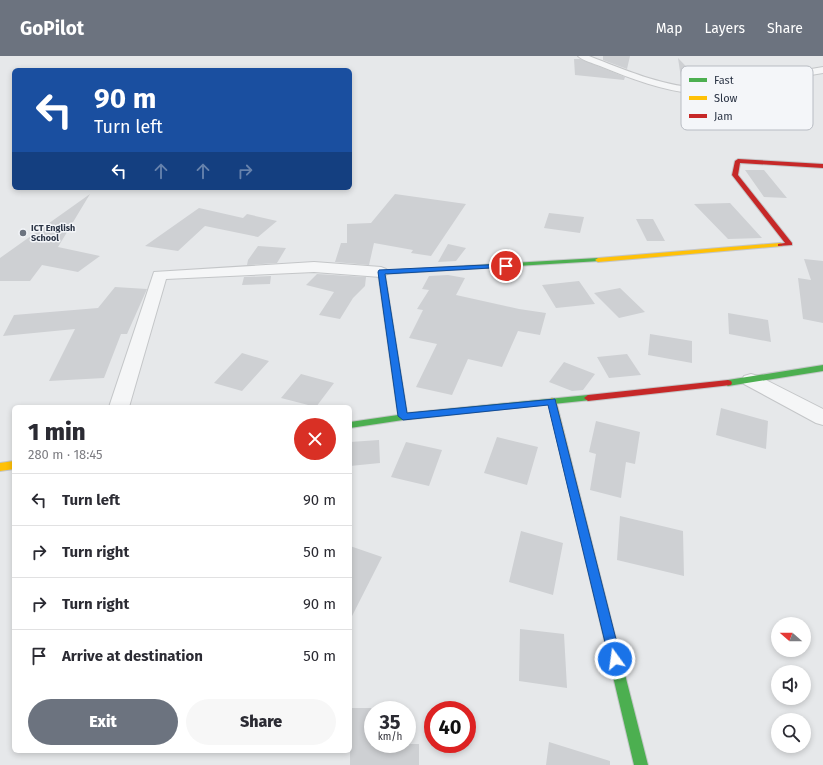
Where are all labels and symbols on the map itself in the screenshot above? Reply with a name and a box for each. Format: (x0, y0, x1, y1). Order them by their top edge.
legend (681, 66, 813, 130)
text: Fast (714, 74, 734, 87)
text: Slow (714, 92, 738, 105)
text: Jam (714, 110, 733, 123)
place label: ICT English School (31, 223, 75, 243)
marker: ICT English School (18, 228, 28, 238)
pin (489, 249, 523, 283)
north arrow (771, 617, 811, 657)
position arrow (594, 638, 636, 680)
speed limit sign: 40 (424, 701, 476, 753)

